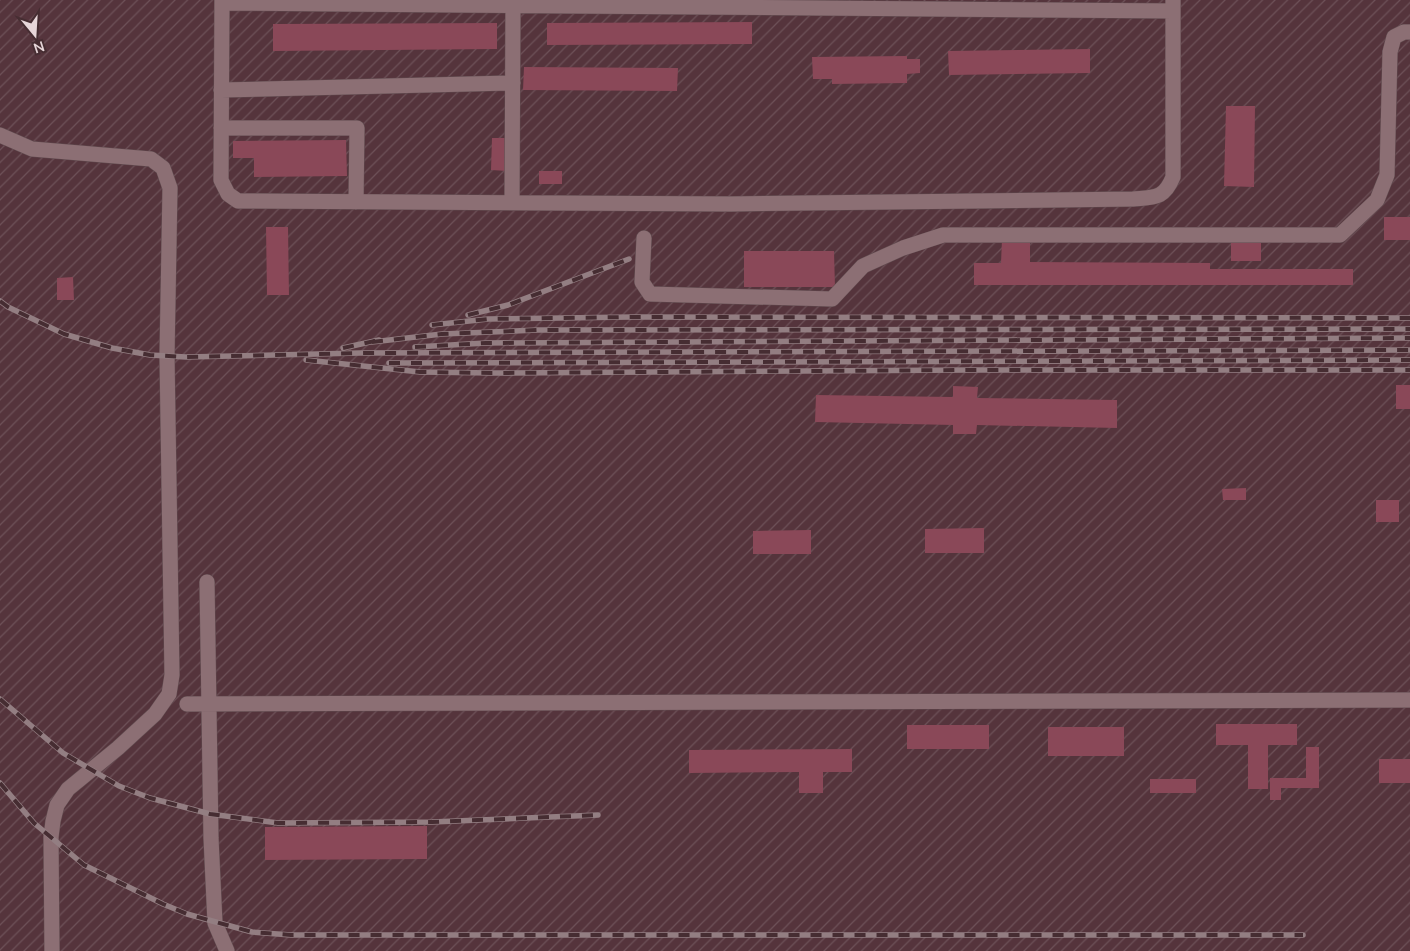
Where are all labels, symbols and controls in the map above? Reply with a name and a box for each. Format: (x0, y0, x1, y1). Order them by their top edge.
north arrow (10, 10, 60, 60)
text: N (31, 36, 47, 58)

